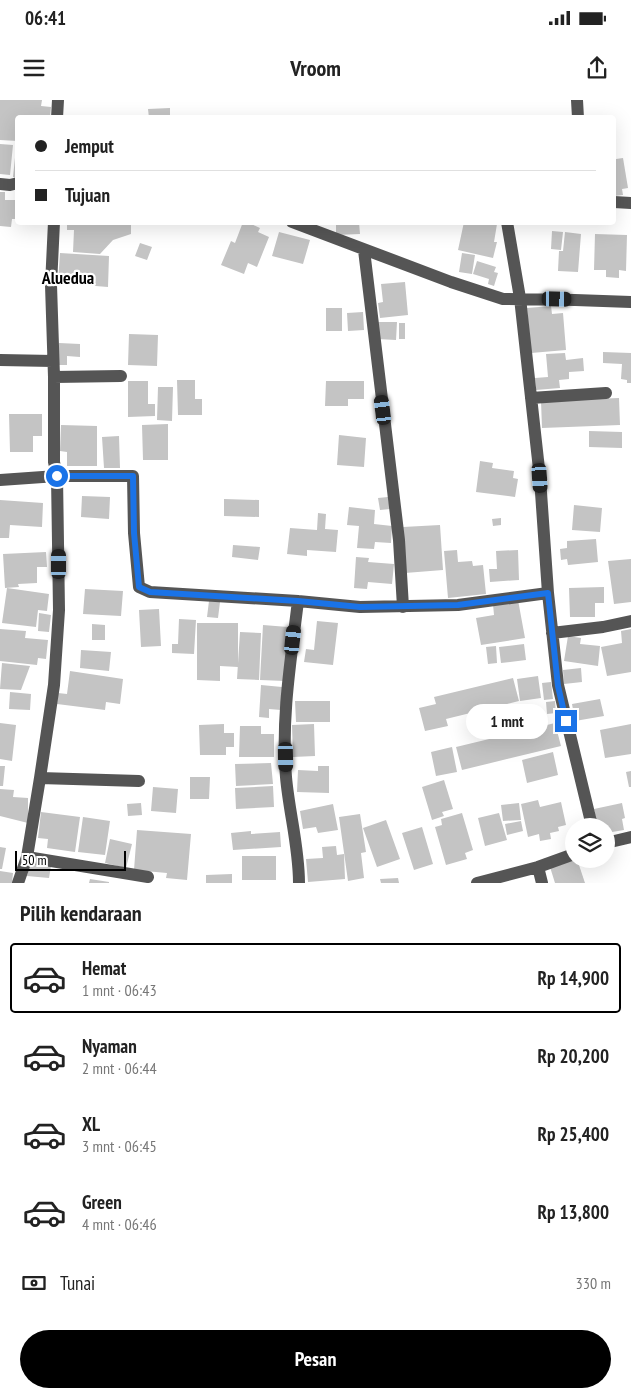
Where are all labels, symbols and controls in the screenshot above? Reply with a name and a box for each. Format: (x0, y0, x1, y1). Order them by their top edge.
text: 06:41 (25, 6, 66, 30)
icon: menu (20, 54, 48, 82)
text: Vroom (290, 54, 341, 82)
icon: share (583, 54, 611, 82)
text: Jemput (65, 134, 114, 158)
text: Tujuan (65, 183, 110, 207)
district label: Aluedua (41, 266, 94, 289)
car (541, 291, 572, 307)
car (373, 394, 392, 426)
car (531, 463, 548, 493)
route start (46, 465, 68, 487)
car (51, 549, 66, 579)
car (283, 624, 302, 656)
callout: 1 mnt (466, 704, 548, 738)
route end (555, 710, 577, 732)
text: 1 mnt (490, 711, 524, 731)
car (278, 742, 293, 772)
map controls (565, 818, 615, 868)
button: layers (565, 818, 615, 868)
scale bar (15, 848, 126, 871)
text: 50 m (22, 851, 47, 869)
text: Pilih kendaraan (20, 899, 142, 927)
icon: car (22, 956, 67, 1001)
text: Hemat (82, 956, 126, 980)
text: Rp 14,900 (538, 966, 609, 990)
text: 1 mnt · 06:43 (82, 980, 157, 1000)
icon: car (22, 1034, 67, 1079)
text: Nyaman (82, 1034, 137, 1058)
text: Rp 20,200 (538, 1044, 609, 1068)
text: 2 mnt · 06:44 (82, 1058, 157, 1078)
icon: car (22, 1112, 67, 1157)
text: XL (82, 1112, 100, 1136)
text: Rp 25,400 (538, 1122, 609, 1146)
text: 3 mnt · 06:45 (82, 1136, 157, 1156)
icon: car (22, 1190, 67, 1235)
text: Green (82, 1190, 122, 1214)
text: Rp 13,800 (538, 1200, 609, 1224)
text: 4 mnt · 06:46 (82, 1214, 157, 1234)
icon: cash (20, 1269, 48, 1297)
text: Tunai (60, 1271, 95, 1295)
text: 330 m (576, 1273, 611, 1293)
button: Pesan (20, 1330, 611, 1388)

